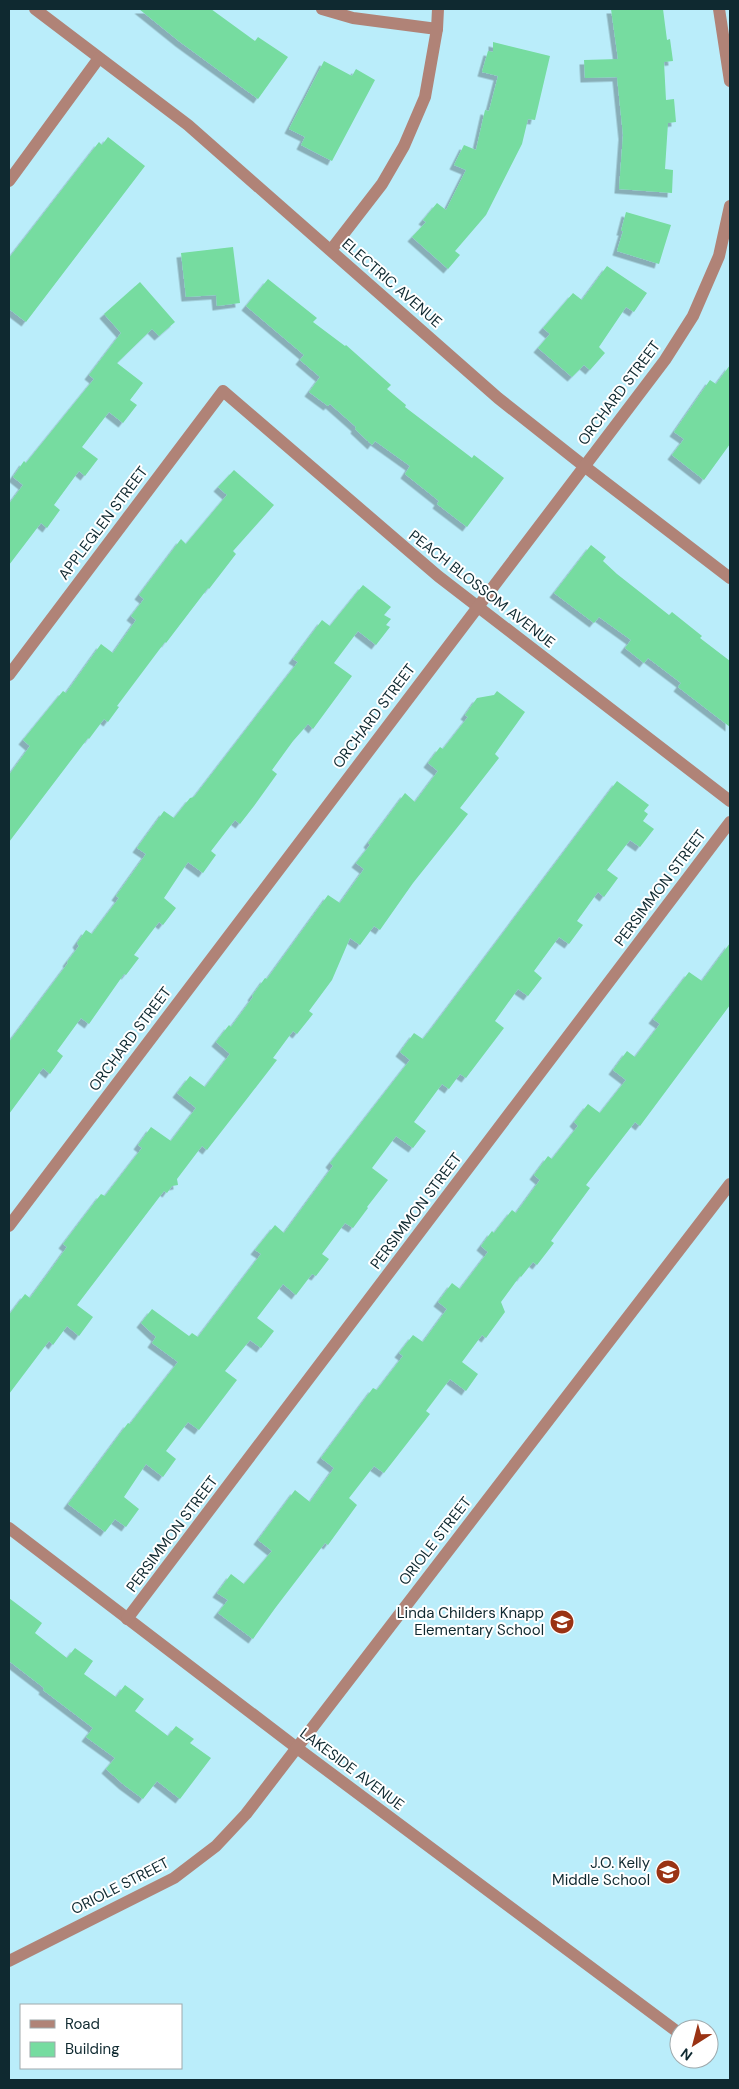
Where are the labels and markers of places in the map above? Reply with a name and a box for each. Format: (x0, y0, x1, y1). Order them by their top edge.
place label: Linda Childers Knapp Elementary School (397, 1603, 544, 1640)
school or university icon: Linda Childers Knapp Elementary School (549, 1609, 575, 1635)
place label: J.O. Kelly Middle School (552, 1853, 651, 1890)
school or university icon: J.O. Kelly Middle School (655, 1859, 681, 1885)

